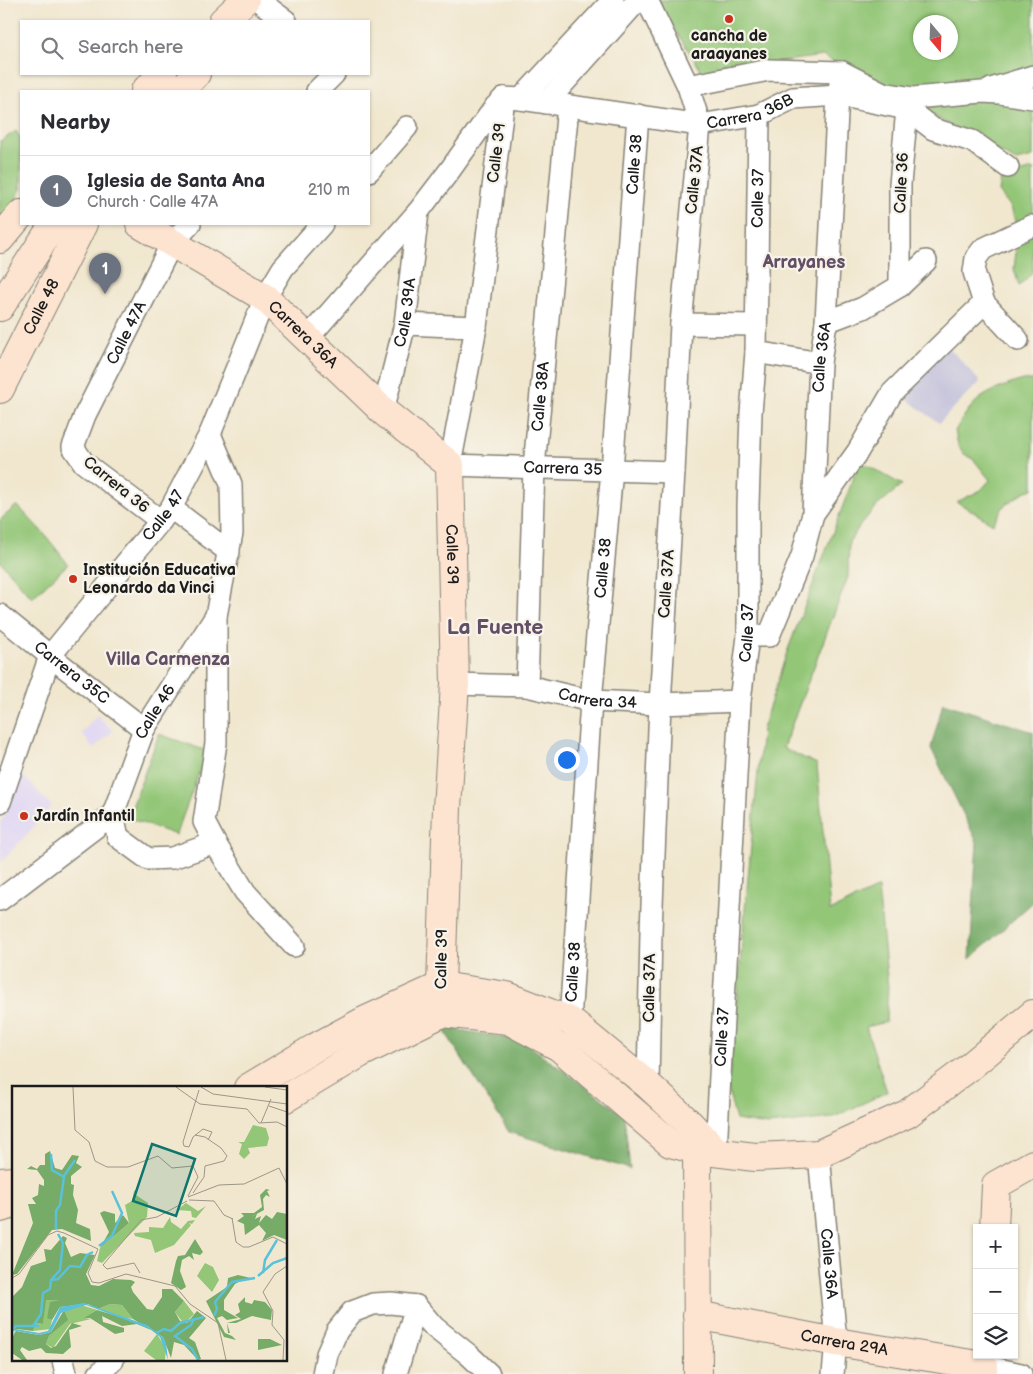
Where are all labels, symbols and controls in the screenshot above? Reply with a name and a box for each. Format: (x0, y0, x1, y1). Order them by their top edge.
marker: cancha de araayanes (723, 13, 735, 25)
north arrow (913, 15, 958, 60)
search box (20, 20, 370, 75)
place label: cancha de araayanes (691, 27, 767, 64)
icon: search (38, 34, 66, 62)
text: Search here (78, 36, 183, 59)
street label: Carrera 36B (705, 90, 797, 133)
text: Nearby (40, 110, 110, 135)
street label: Calle 39 (484, 122, 510, 184)
street label: Calle 38 (623, 134, 646, 195)
street label: Calle 37A (682, 145, 708, 215)
street label: Calle 36 (891, 152, 913, 214)
street label: Calle 37 (748, 169, 768, 228)
text: Iglesia de Santa Ana (87, 170, 265, 193)
text: 1 (53, 181, 59, 200)
text: 210 m (308, 181, 350, 200)
text: Church · Calle 47A (87, 193, 218, 212)
district label: Arrayanes (762, 252, 845, 273)
pin: 1 (89, 253, 121, 294)
street label: Calle 48 (19, 276, 63, 338)
street label: Calle 39A (390, 277, 420, 349)
street label: Carrera 36A (264, 297, 342, 372)
street label: Calle 47A (103, 298, 151, 368)
street label: Calle 36A (809, 321, 835, 393)
street label: Calle 38A (528, 360, 553, 432)
street label: Carrera 36 (79, 453, 153, 518)
street label: Carrera 35 (523, 458, 603, 479)
street label: Calle 47 (138, 487, 188, 545)
street label: Calle 39 (442, 524, 462, 585)
street label: Calle 38 (591, 537, 615, 599)
street label: Calle 37A (655, 549, 679, 619)
place label: Institución Educativa Leonardo da Vinci (83, 561, 236, 598)
marker: Institución Educativa Leonardo da Vinci (67, 573, 79, 585)
street label: Calle 37 (735, 603, 758, 664)
district label: La Fuente (447, 615, 543, 640)
street label: Carrera 35C (30, 637, 113, 708)
district label: Villa Carmenza (106, 649, 230, 670)
street label: Calle 46 (132, 681, 180, 742)
street label: Carrera 34 (556, 684, 638, 713)
your location (554, 747, 580, 773)
place label: Jardín Infantil (34, 807, 135, 826)
marker: Jardín Infantil (18, 810, 30, 822)
street label: Calle 39 (432, 929, 452, 989)
street label: Calle 38 (562, 941, 585, 1003)
street label: Calle 37A (640, 953, 660, 1023)
street label: Calle 37 (711, 1007, 733, 1067)
inset map (12, 1086, 288, 1362)
map controls (973, 1224, 1018, 1359)
button: + (973, 1224, 1018, 1269)
street label: Calle 36A (816, 1227, 842, 1300)
button: − (973, 1269, 1018, 1314)
button: layers (973, 1314, 1018, 1359)
street label: Carrera 29A (799, 1326, 890, 1360)

